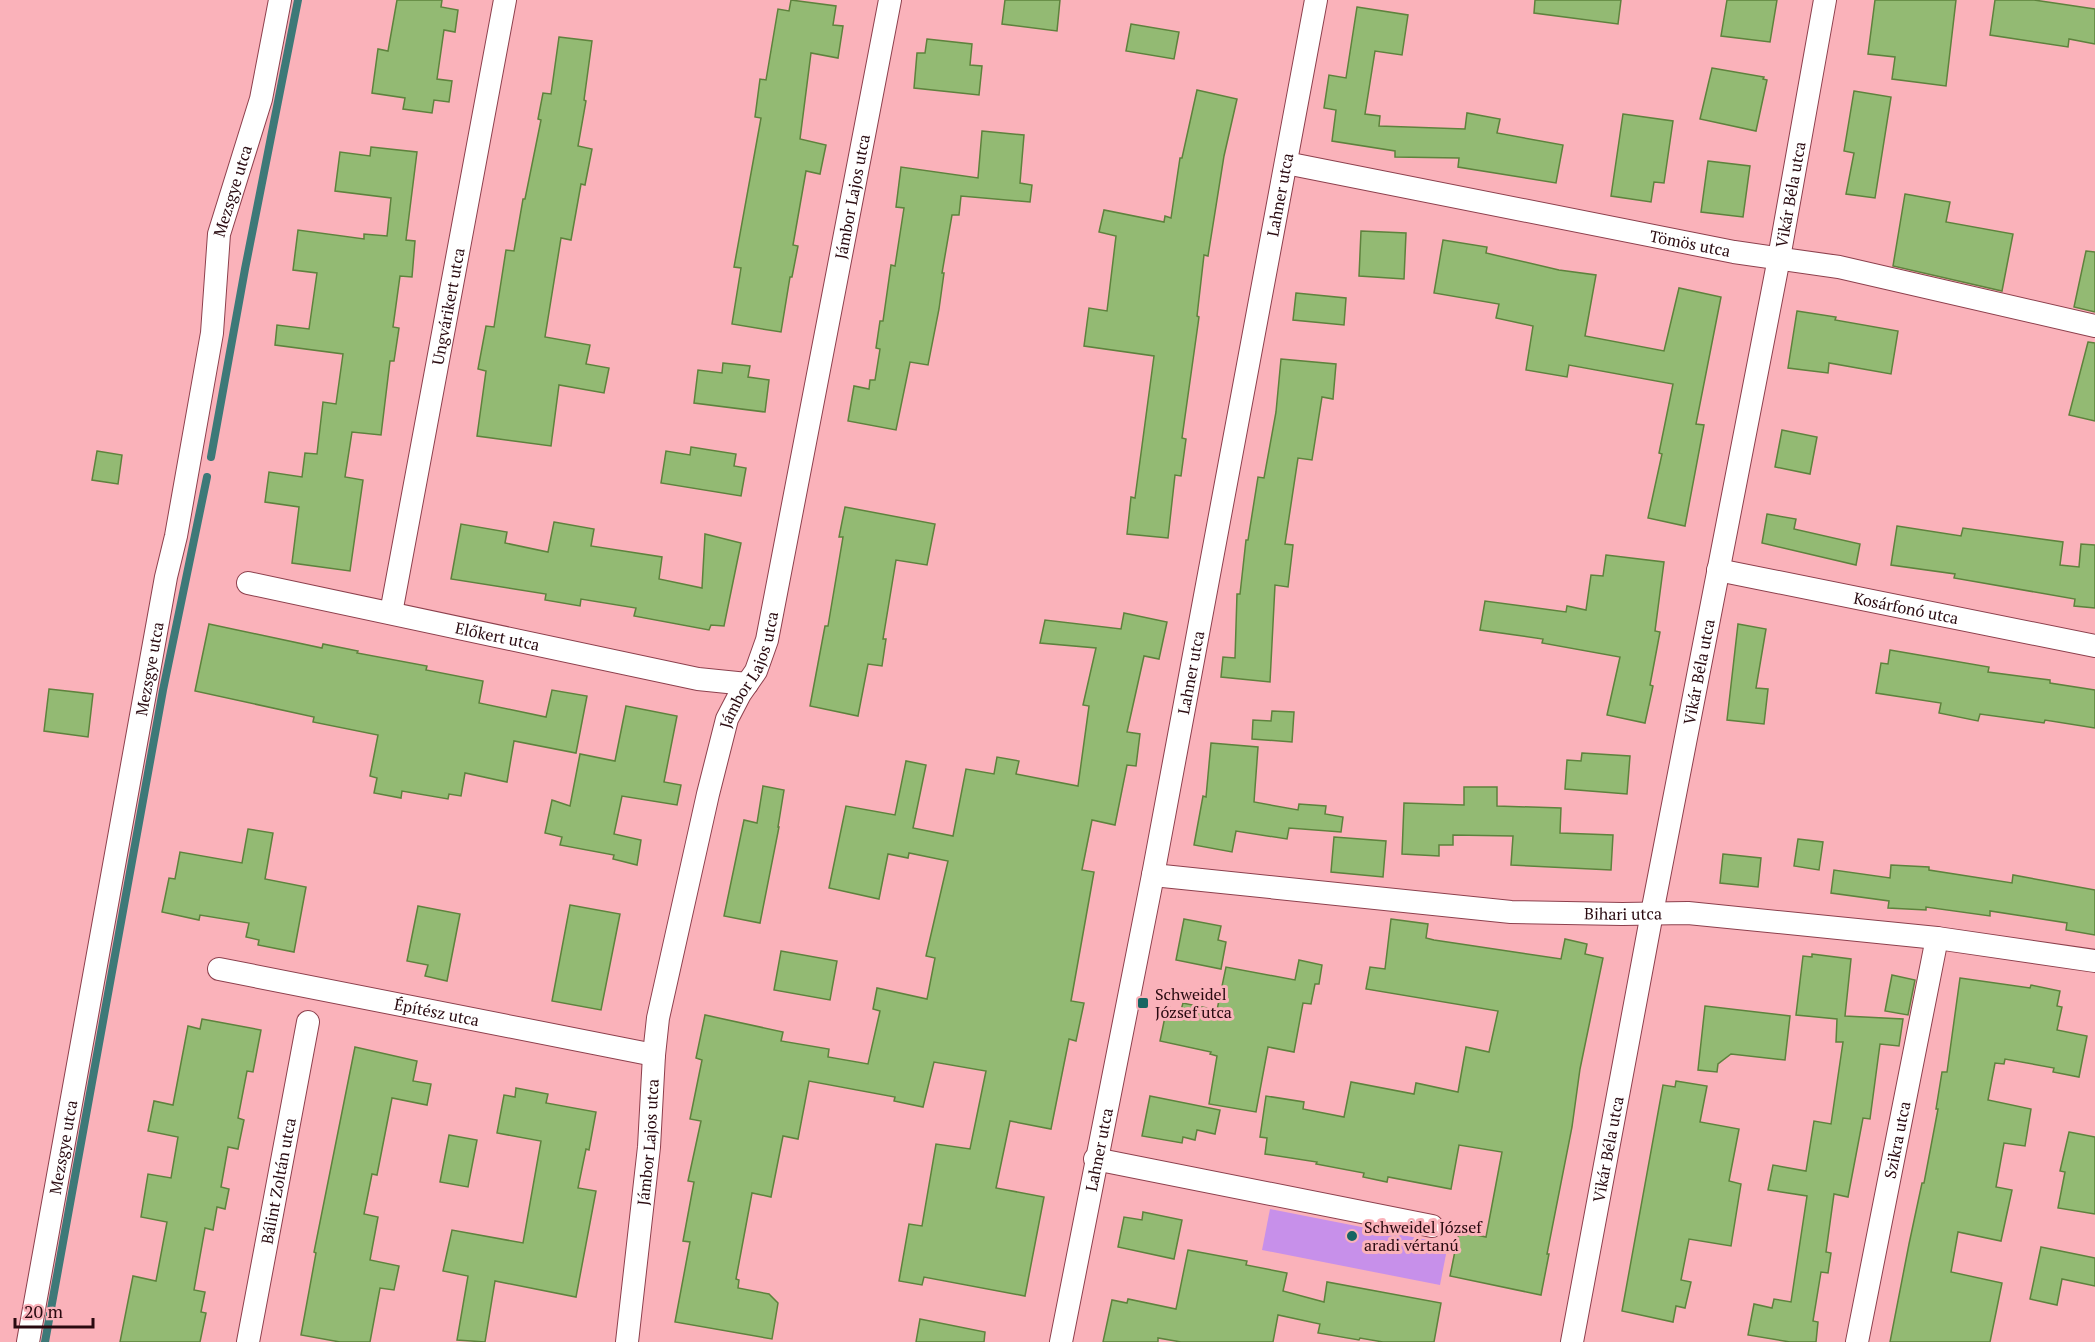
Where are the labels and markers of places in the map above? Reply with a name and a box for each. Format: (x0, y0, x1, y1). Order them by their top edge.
place label: Schweidel József utca (1155, 983, 1232, 1023)
marker: Schweidel József utca (1136, 996, 1150, 1010)
place label: Schweidel József aradi vértanú (1364, 1216, 1483, 1256)
marker: Schweidel József aradi vértanú (1345, 1229, 1359, 1243)

